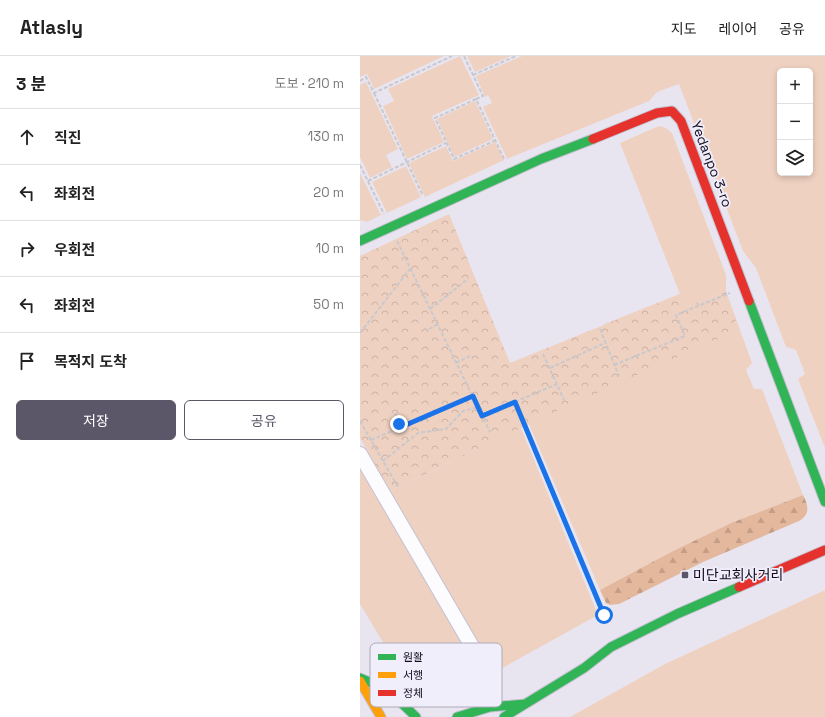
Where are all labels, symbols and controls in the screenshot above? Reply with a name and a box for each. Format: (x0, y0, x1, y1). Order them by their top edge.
text: Atlasly (20, 15, 83, 40)
text: 지도 (671, 20, 697, 38)
text: 레이어 (719, 20, 757, 38)
text: 공유 (779, 20, 805, 38)
map controls (777, 68, 813, 176)
button: + (777, 68, 813, 104)
text: 3 분 (16, 73, 46, 95)
text: 도보 · 210 m (275, 75, 344, 92)
button: − (777, 104, 813, 140)
street label: Yedanpo 3-ro (687, 118, 737, 210)
icon: ahead (16, 126, 38, 148)
text: 직진 (54, 128, 82, 147)
text: 130 m (308, 128, 344, 145)
button: layers (777, 140, 813, 176)
icon: left (16, 182, 38, 204)
text: 좌회전 (54, 184, 95, 203)
text: 20 m (313, 184, 344, 201)
icon: right (16, 238, 38, 260)
text: 우회전 (54, 240, 95, 259)
text: 10 m (316, 240, 344, 257)
icon: left (16, 294, 38, 316)
text: 좌회전 (54, 296, 95, 315)
text: 50 m (313, 296, 344, 313)
icon: arrive (16, 350, 38, 372)
text: 목적지 도착 (54, 352, 127, 371)
button: 저장 (16, 400, 176, 440)
button: 공유 (184, 400, 344, 440)
route end (390, 415, 408, 433)
place label: 미단교회사거리 (693, 566, 783, 584)
marker: 미단교회사거리 (680, 570, 690, 580)
route start (595, 606, 613, 624)
legend (370, 643, 502, 707)
text: 원활 (403, 650, 423, 664)
text: 서행 (403, 668, 423, 682)
text: 정체 (403, 686, 423, 700)

